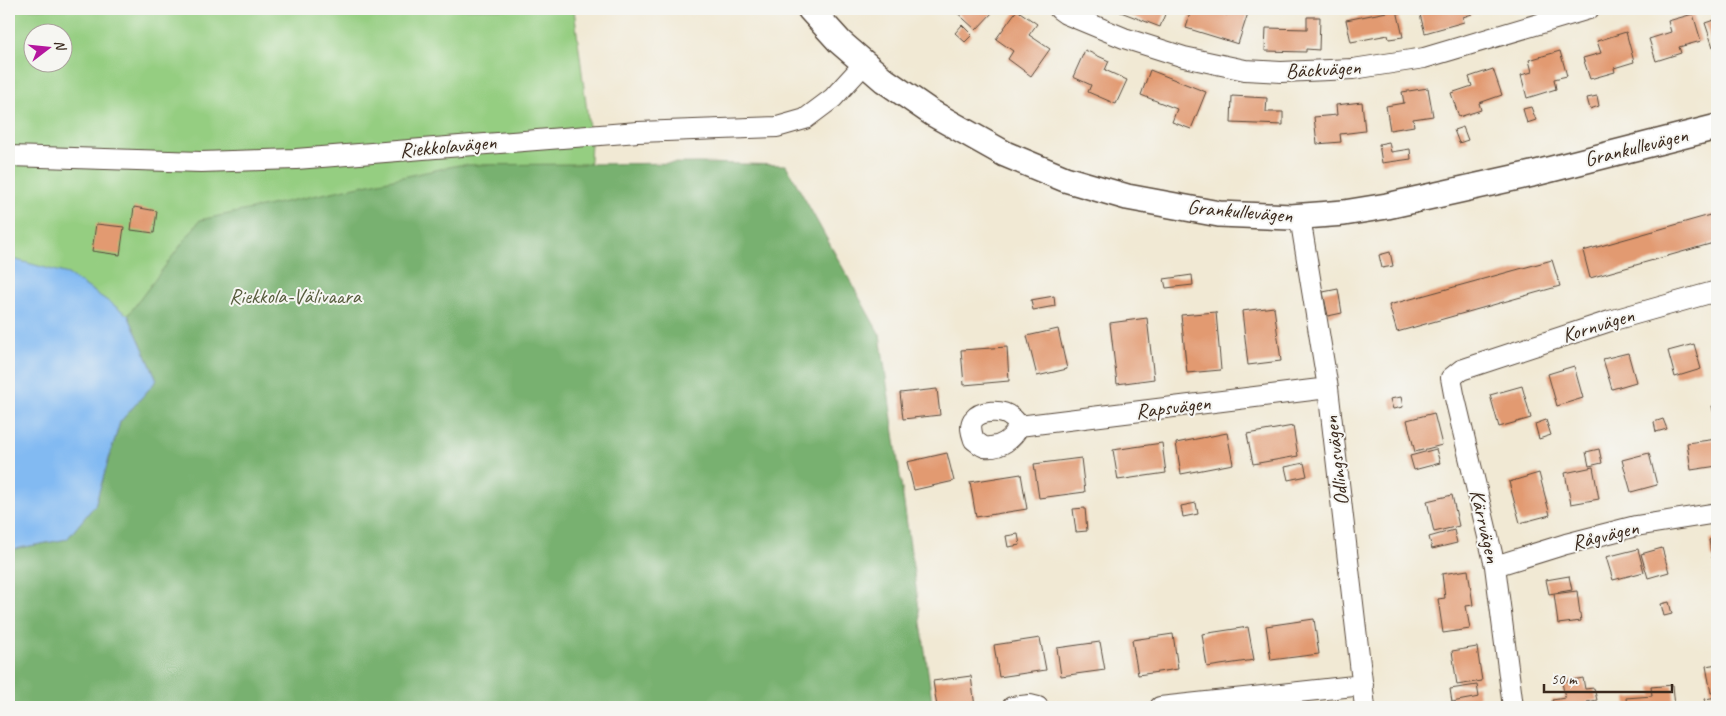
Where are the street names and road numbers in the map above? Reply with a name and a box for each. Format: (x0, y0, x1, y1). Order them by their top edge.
street label: Bäckvägen (1285, 54, 1362, 84)
street label: Grankullevägen (1582, 121, 1691, 172)
street label: Riekkolavägen (399, 129, 498, 163)
street label: Grankullevägen (1186, 193, 1294, 229)
street label: Kornvägen (1559, 302, 1638, 348)
street label: Rapsvägen (1134, 389, 1212, 424)
street label: Odlingsvägen (1318, 414, 1354, 507)
street label: Kärrvägen (1464, 487, 1506, 566)
street label: Rågvägen (1569, 514, 1642, 556)

